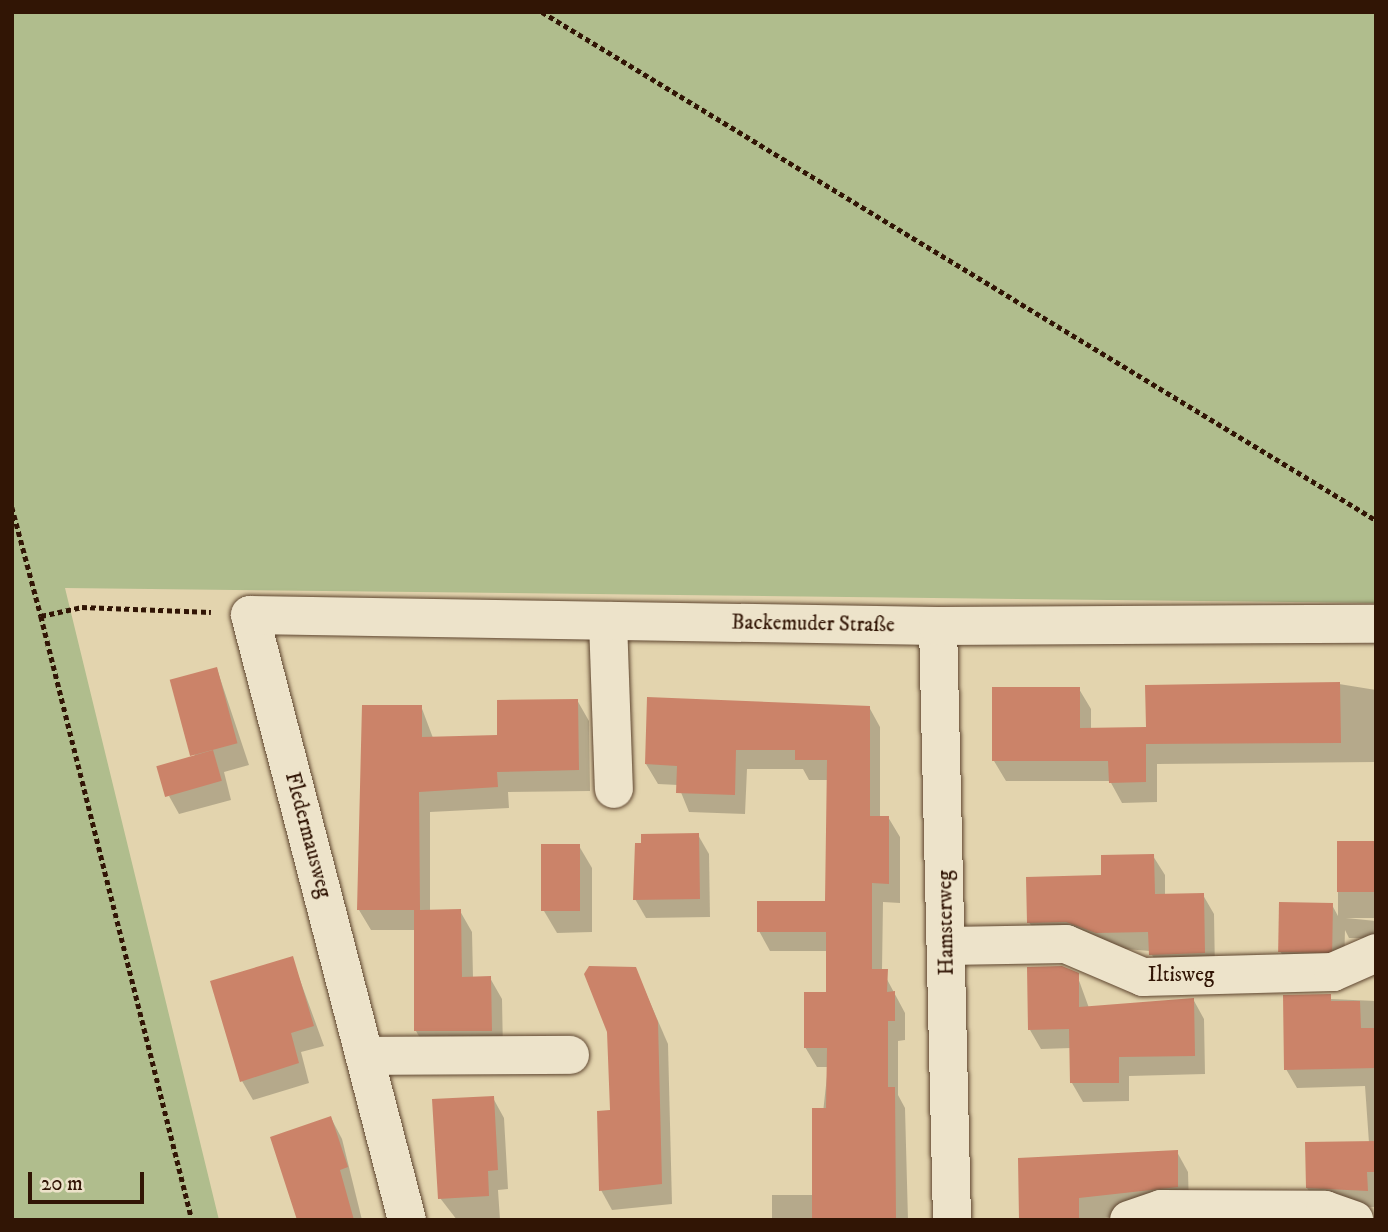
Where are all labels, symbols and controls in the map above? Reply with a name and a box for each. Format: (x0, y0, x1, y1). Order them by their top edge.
street label: Backemuder Straße (731, 610, 895, 638)
street label: Fledermausweg (279, 769, 337, 901)
street label: Hamsterweg (932, 870, 960, 976)
street label: Iltisweg (1148, 962, 1214, 988)
scale bar (32, 1158, 147, 1202)
text: 20 m (41, 1171, 83, 1197)

